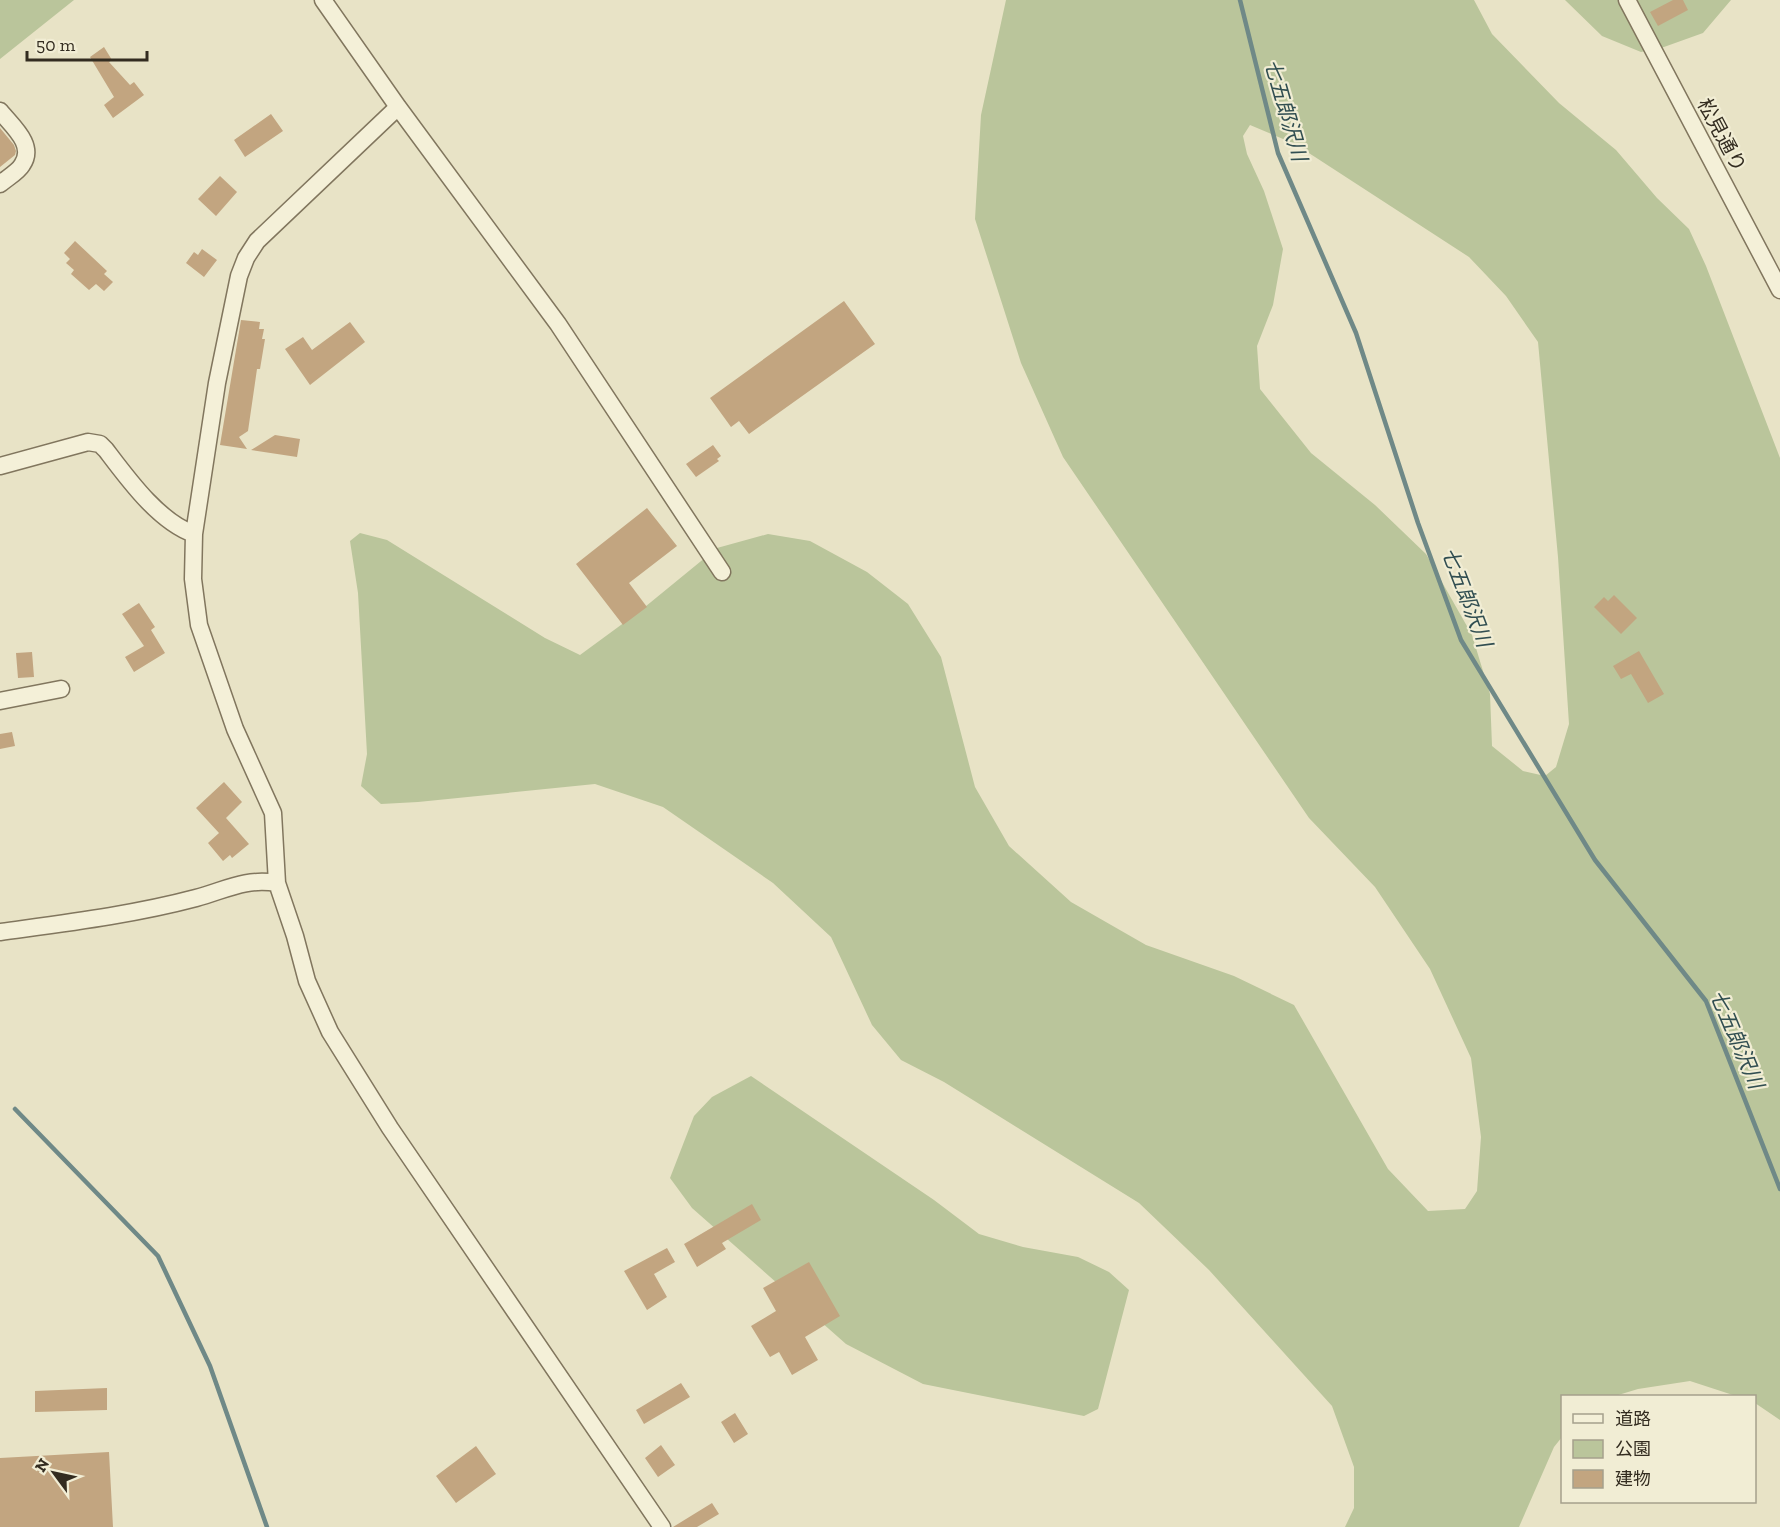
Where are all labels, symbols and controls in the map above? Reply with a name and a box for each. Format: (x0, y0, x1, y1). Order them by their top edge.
scale bar (27, 24, 147, 62)
text: 50 m (36, 34, 76, 56)
water label: 七五郎沢川 (1260, 56, 1313, 166)
street label: 松見通り (1693, 94, 1751, 176)
water label: 七五郎沢川 (1437, 544, 1498, 652)
water label: 七五郎沢川 (1705, 986, 1770, 1094)
legend (1561, 1395, 1756, 1503)
text: 道路 (1615, 1408, 1651, 1430)
text: 公園 (1615, 1438, 1651, 1460)
north arrow (24, 1443, 84, 1503)
text: N (31, 1455, 53, 1475)
text: 建物 (1615, 1468, 1651, 1490)

